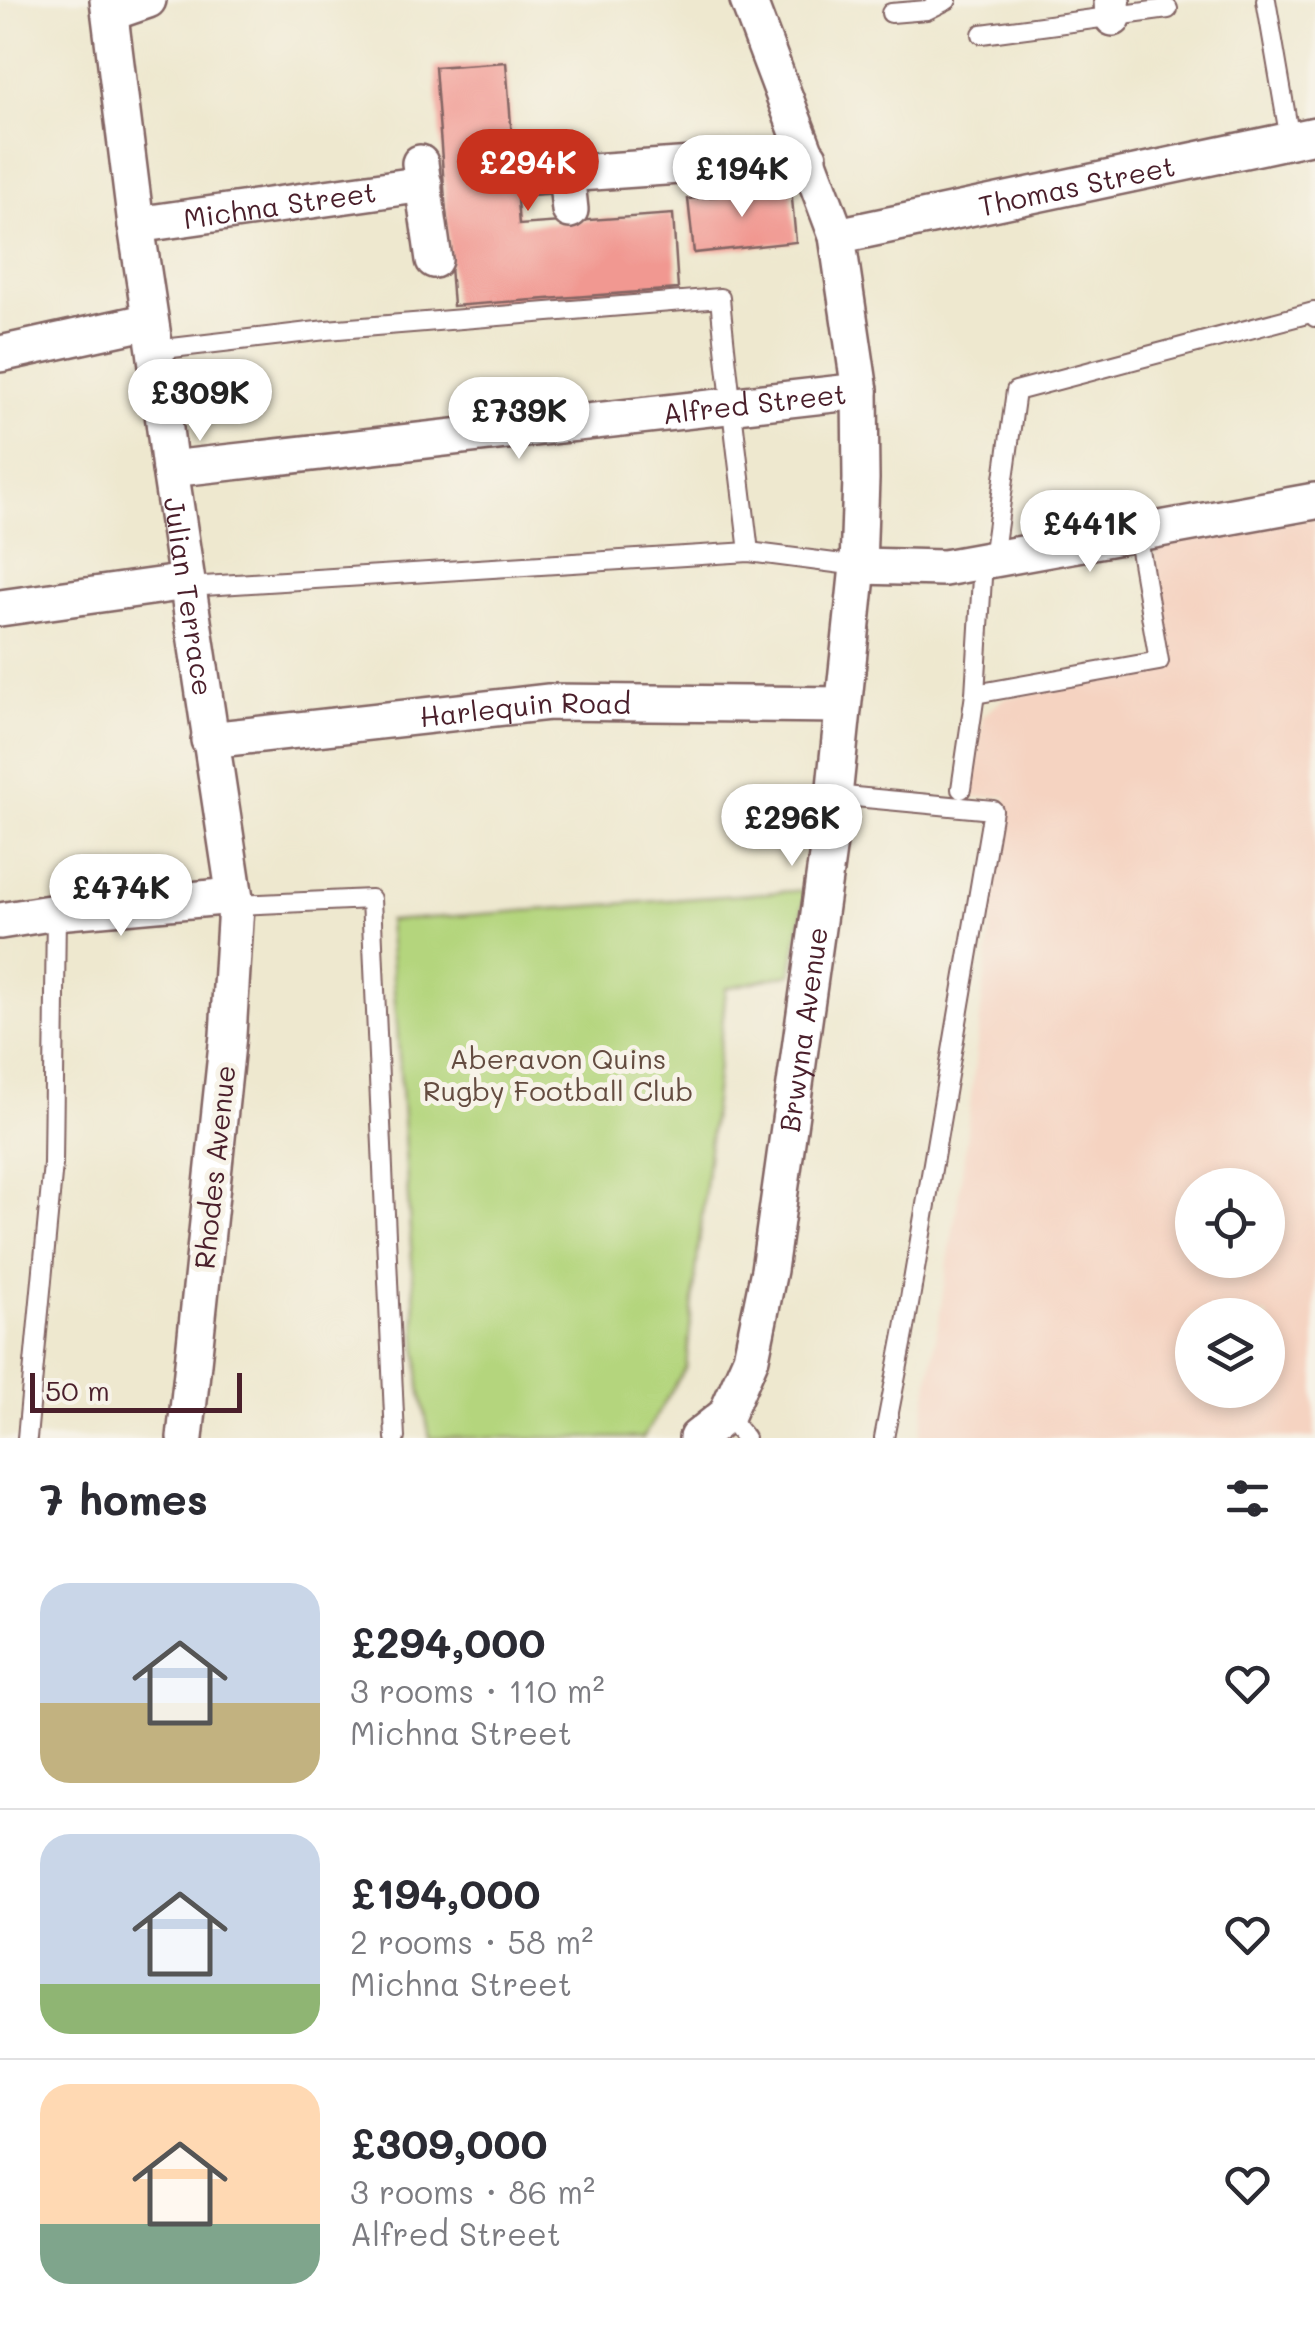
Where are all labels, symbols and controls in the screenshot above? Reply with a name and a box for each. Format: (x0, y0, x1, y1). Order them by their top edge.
pin: £294K (458, 129, 598, 214)
pin: £194K (672, 135, 812, 220)
text: £294K (479, 140, 577, 182)
text: £194K (695, 146, 789, 188)
street label: Thomas Street (975, 147, 1178, 224)
street label: Michna Street (181, 173, 378, 236)
pin: £309K (130, 359, 270, 444)
text: £309K (150, 370, 250, 412)
street label: Alfred Street (661, 375, 848, 431)
pin: £739K (449, 377, 589, 462)
text: £739K (470, 388, 568, 430)
pin: £441K (1020, 490, 1160, 575)
street label: Julian Terrace (156, 495, 222, 698)
text: £441K (1042, 501, 1138, 543)
street label: Harlequin Road (418, 684, 631, 734)
pin: £296K (722, 784, 862, 869)
text: £296K (743, 795, 841, 837)
pin: £474K (51, 854, 191, 939)
text: £474K (71, 865, 171, 907)
street label: Brwyna Avenue (771, 925, 835, 1134)
park label: Aberavon Quins Rugby Football Club (423, 1040, 693, 1108)
street label: Rhodes Avenue (185, 1063, 243, 1271)
map controls (1175, 1168, 1285, 1408)
button: locate (1175, 1168, 1285, 1278)
button: layers (1175, 1298, 1285, 1408)
scale bar (30, 1368, 242, 1412)
text: 50 m (45, 1372, 110, 1408)
text: 7 homes (40, 1471, 208, 1526)
icon: filters (1220, 1471, 1275, 1526)
text: £294,000 (350, 1614, 545, 1669)
icon: home (120, 1623, 240, 1743)
icon: heart (1220, 1656, 1275, 1711)
text: 3 rooms · 110 m² (350, 1669, 605, 1711)
text: Michna Street (350, 1711, 572, 1753)
text: £194,000 (350, 1865, 541, 1920)
icon: home (120, 1874, 240, 1994)
icon: heart (1220, 1907, 1275, 1962)
text: 2 rooms · 58 m² (350, 1920, 593, 1962)
text: Michna Street (350, 1962, 572, 2004)
text: £309,000 (350, 2115, 547, 2170)
icon: home (120, 2124, 240, 2244)
icon: heart (1220, 2157, 1275, 2212)
text: 3 rooms · 86 m² (350, 2170, 595, 2212)
text: Alfred Street (350, 2212, 561, 2254)

